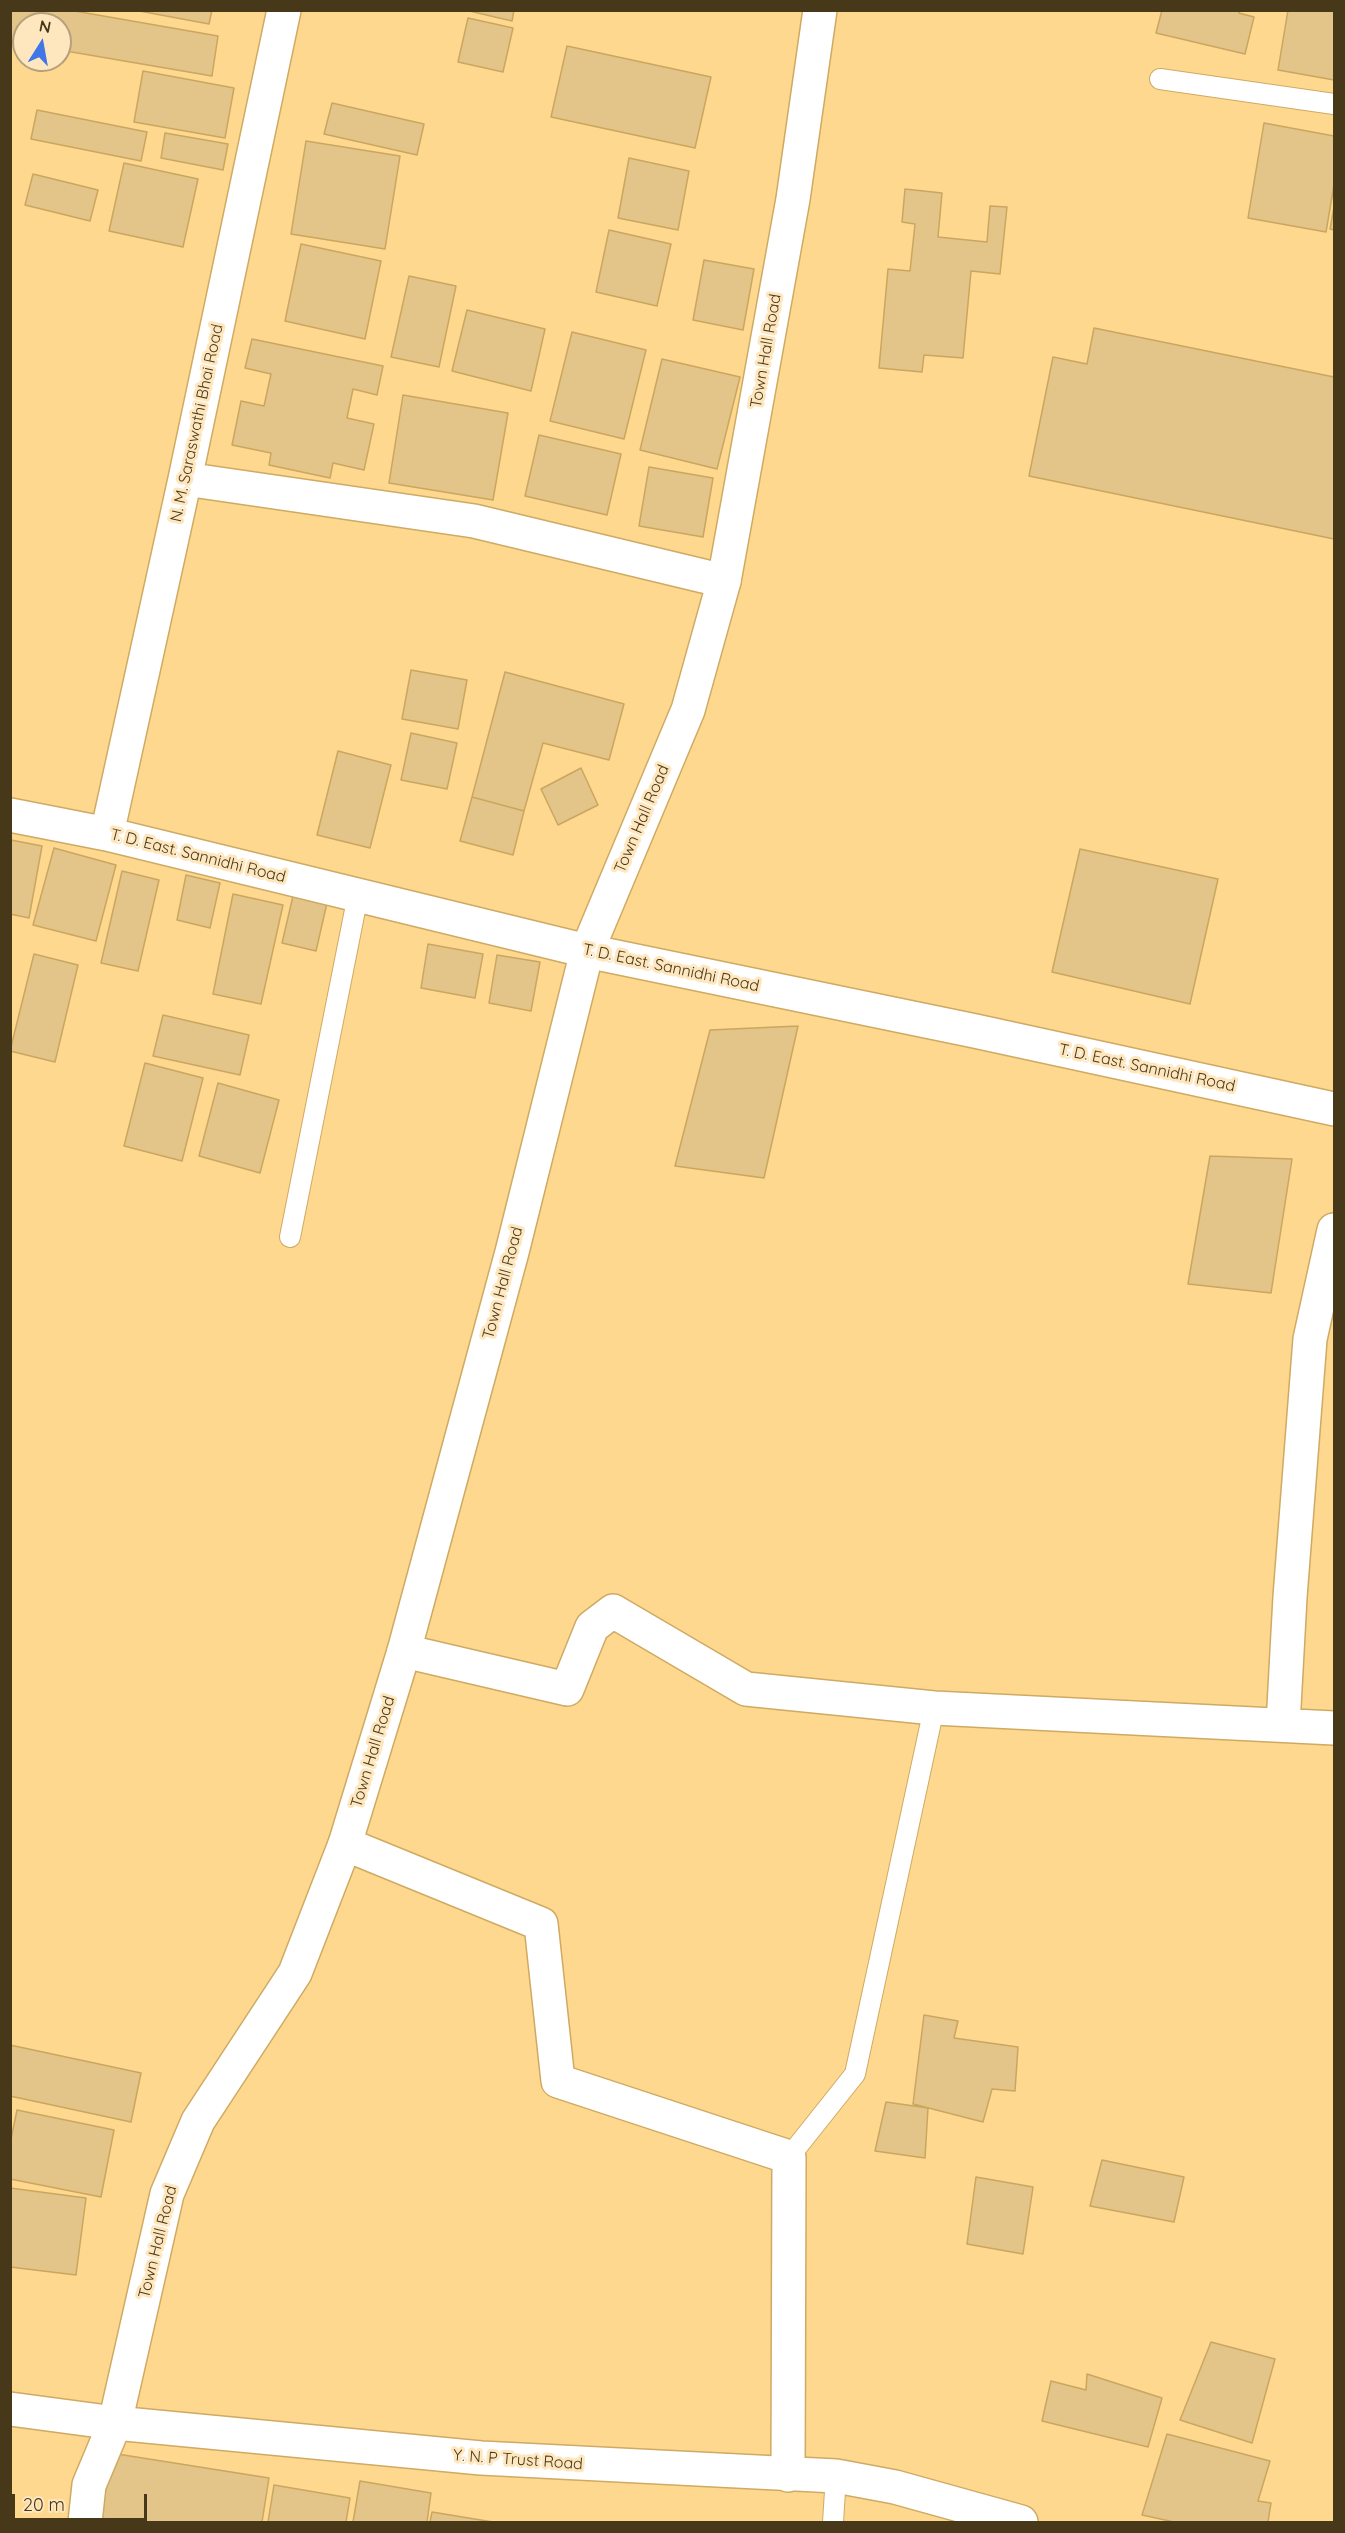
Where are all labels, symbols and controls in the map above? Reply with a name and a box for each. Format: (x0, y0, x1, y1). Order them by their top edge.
north arrow (12, 12, 72, 72)
text: N (37, 15, 53, 37)
street label: Town Hall Road (747, 292, 785, 410)
street label: N. M. Saraswathi Bhai Road (167, 322, 227, 524)
street label: Town Hall Road (611, 762, 673, 876)
street label: T. D. East. Sannidhi Road (108, 825, 288, 887)
street label: T. D. East. Sannidhi Road (581, 940, 761, 996)
street label: T. D. East. Sannidhi Road (1057, 1040, 1237, 1096)
street label: Town Hall Road (479, 1225, 527, 1341)
street label: Town Hall Road (347, 1694, 399, 1810)
street label: Town Hall Road (135, 2184, 181, 2300)
street label: Y. N. P Trust Road (452, 2446, 584, 2474)
scale bar (15, 2482, 150, 2520)
text: 20 m (23, 2493, 65, 2516)

